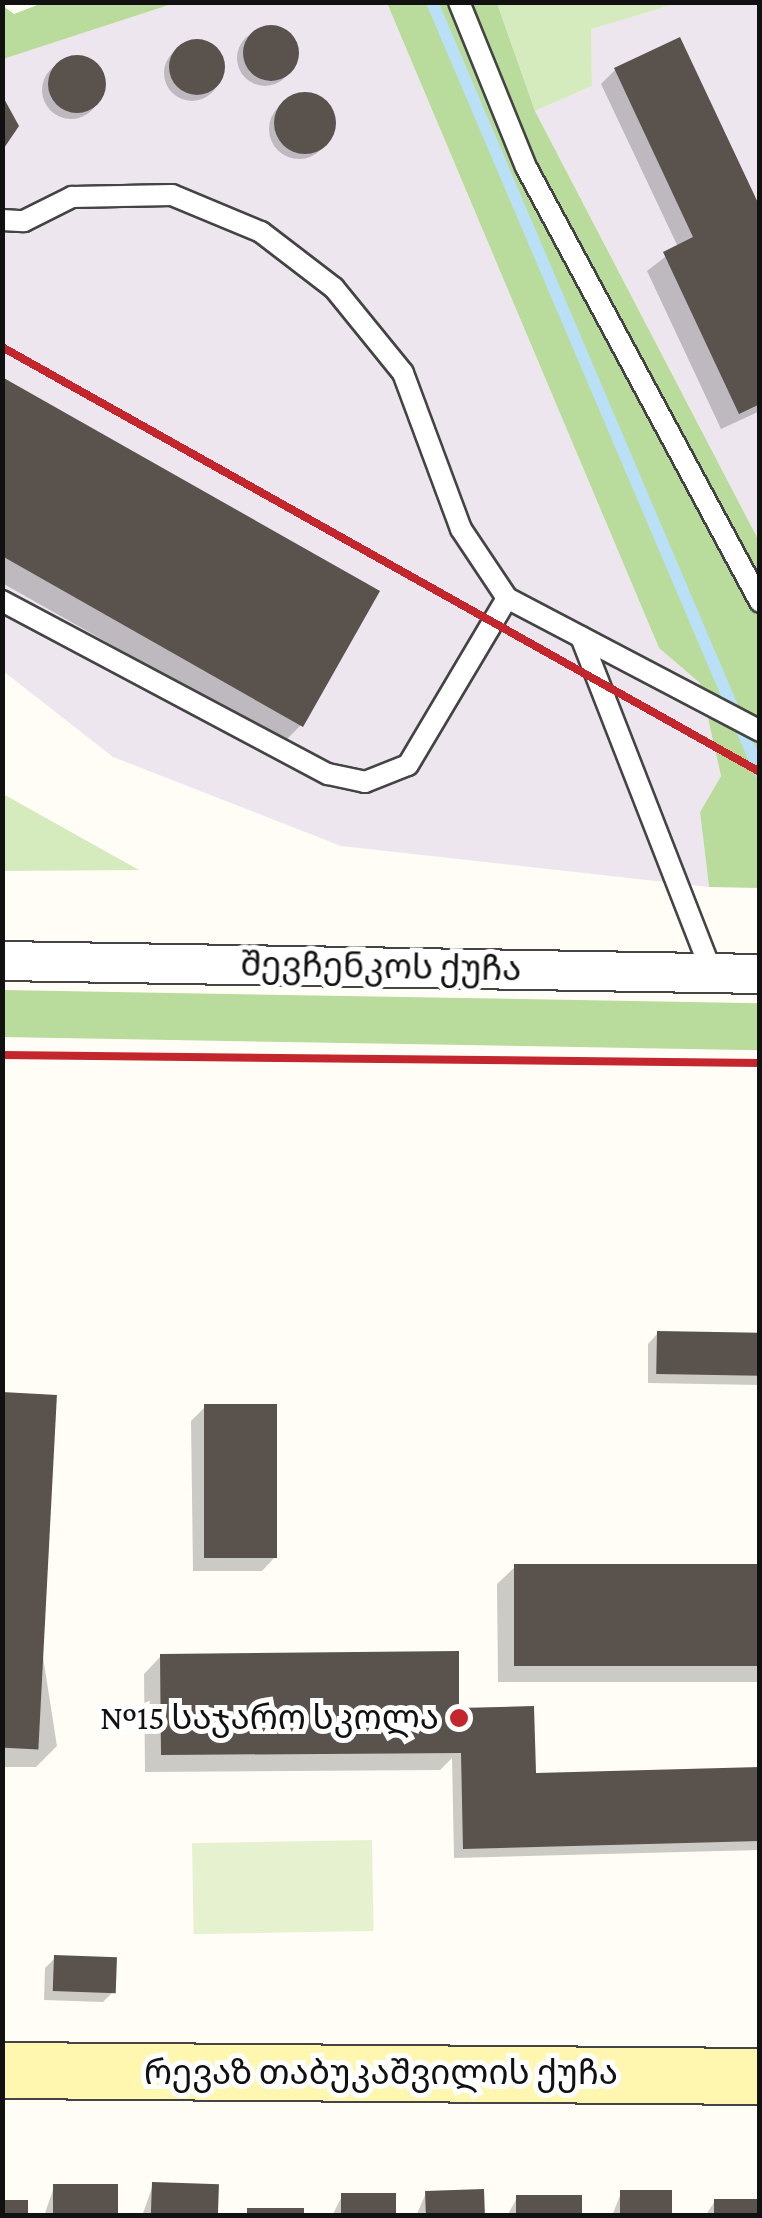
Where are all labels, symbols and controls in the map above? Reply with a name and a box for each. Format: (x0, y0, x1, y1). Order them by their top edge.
street label: შევჩენკოს ქუჩა (240, 944, 522, 990)
place label: №15 საჯარო სკოლა (100, 1697, 439, 1739)
marker: №15 საჯარო სკოლა (448, 1707, 470, 1729)
street label: რევაზ თაბუკაშვილის ქუჩა (144, 2052, 618, 2094)

